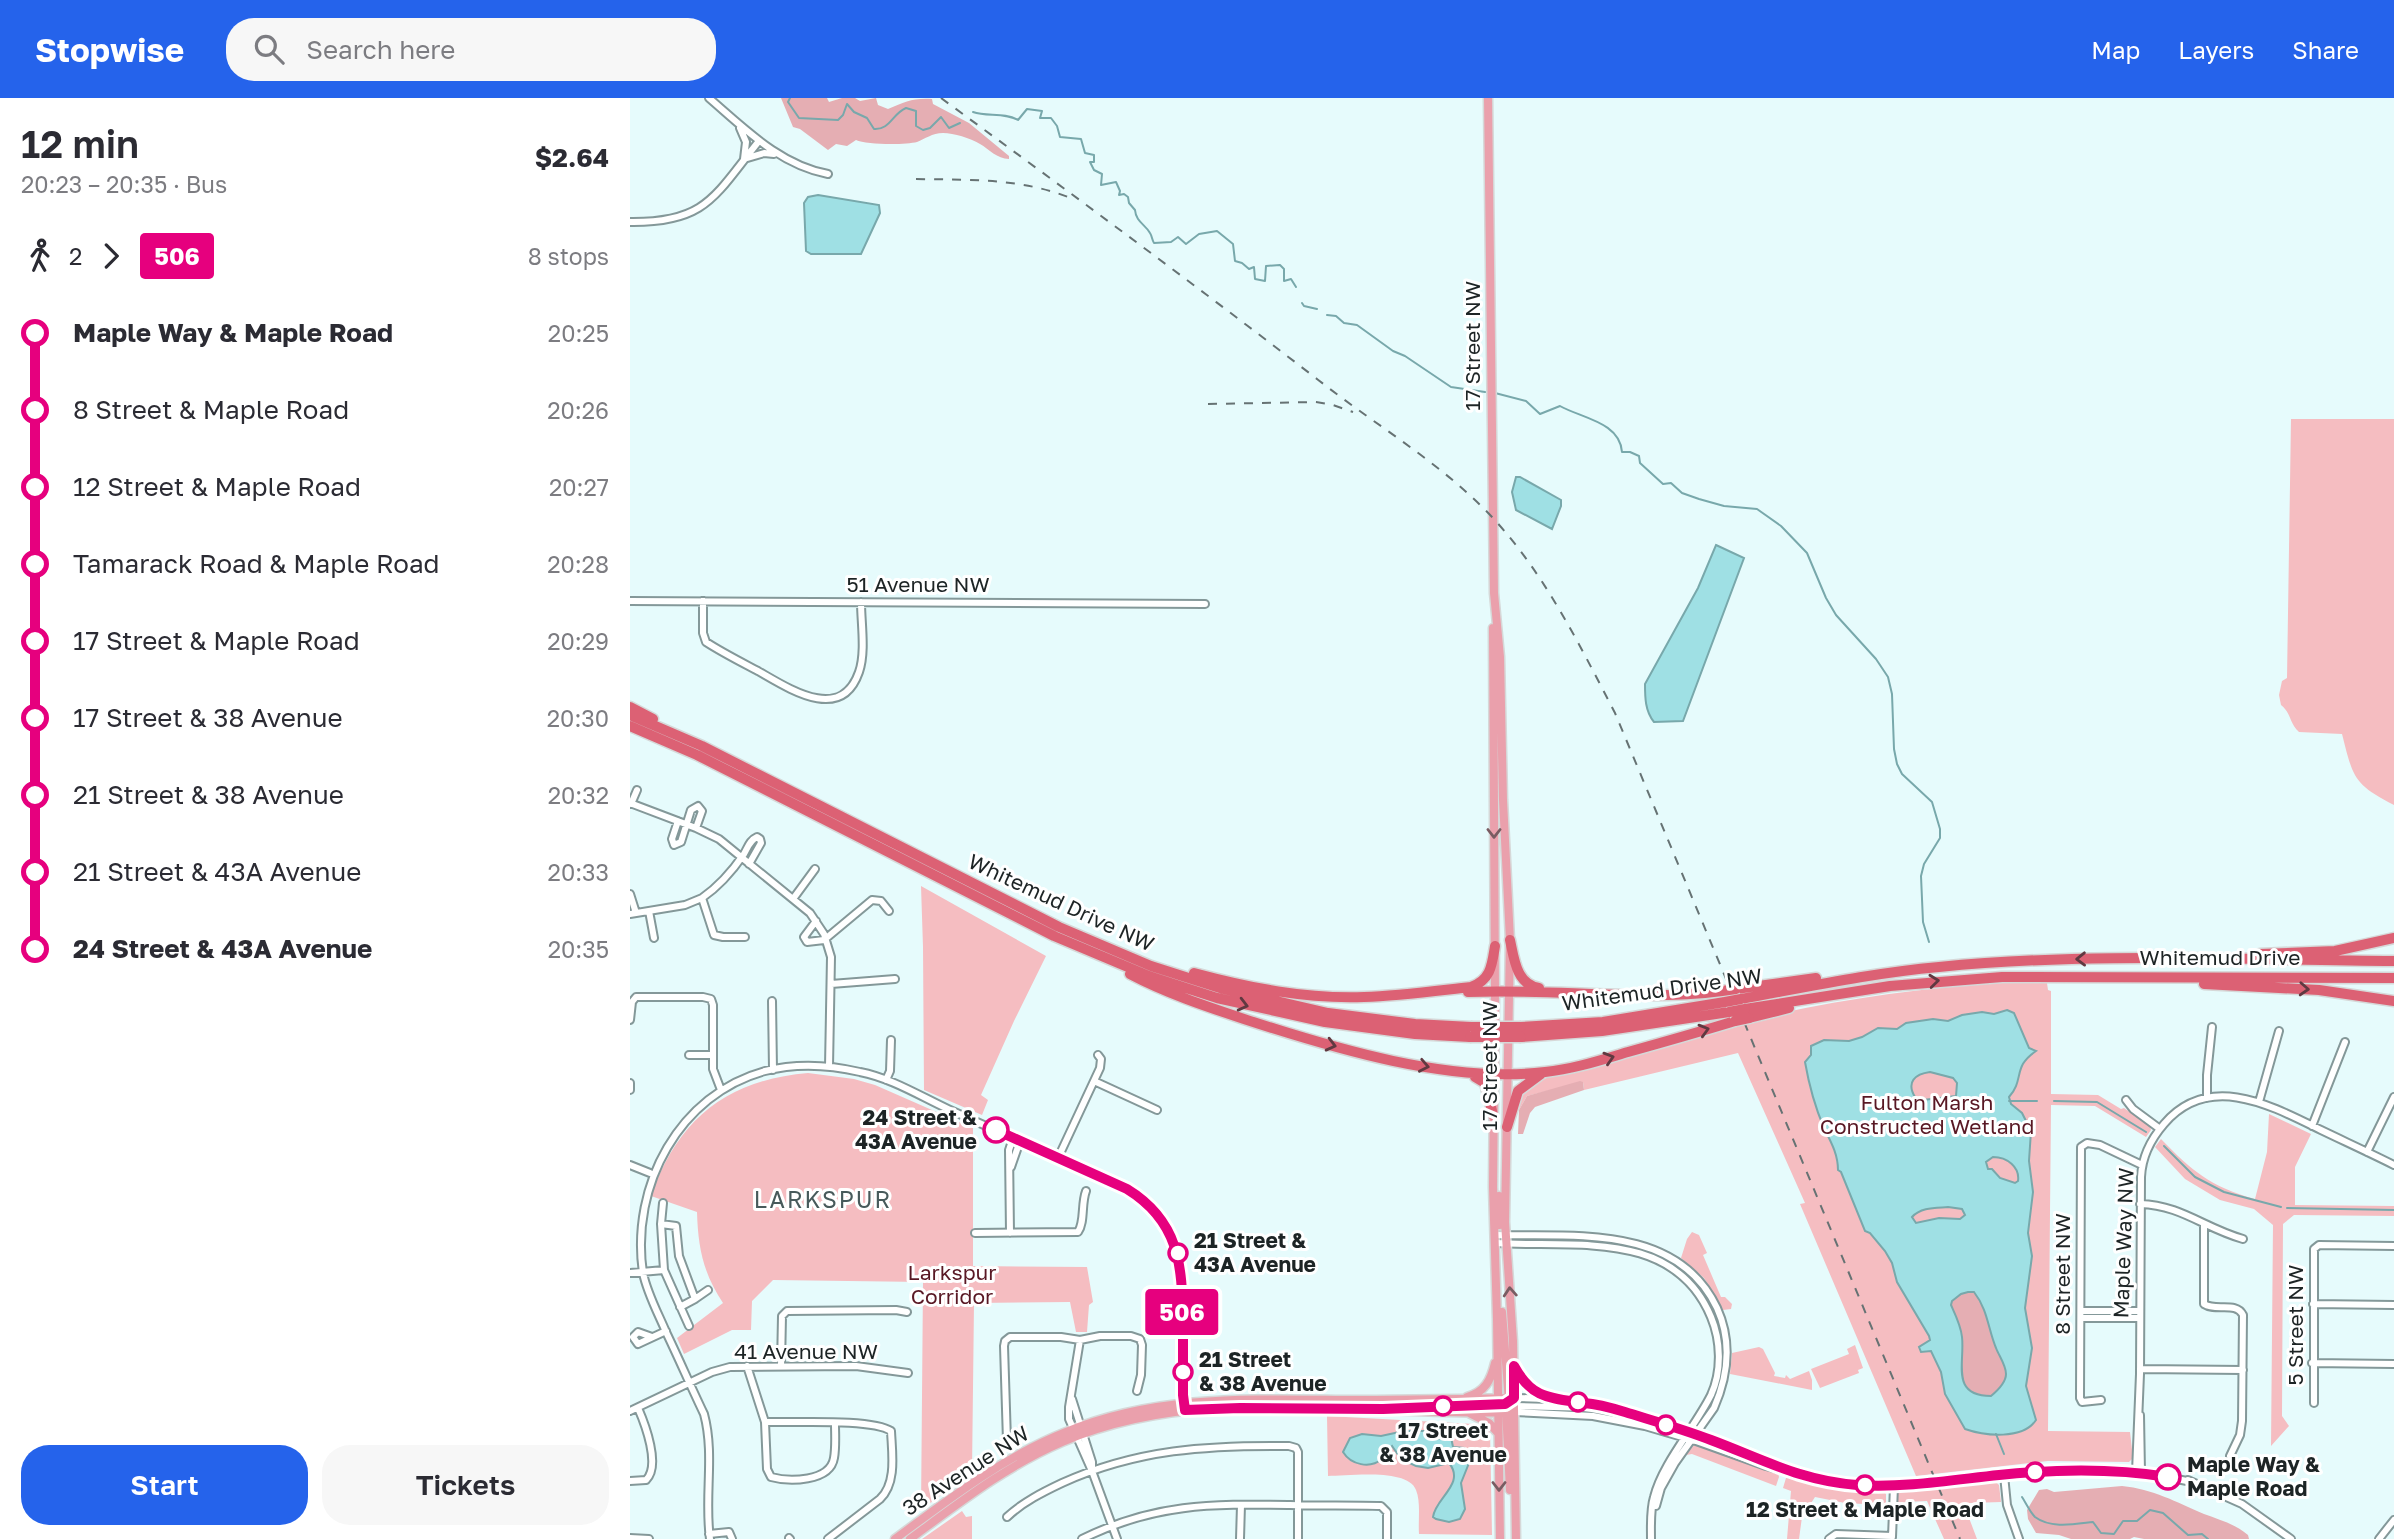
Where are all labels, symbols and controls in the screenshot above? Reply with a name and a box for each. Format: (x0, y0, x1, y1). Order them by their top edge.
search box (226, 18, 716, 81)
text: Stopwise (35, 30, 184, 69)
icon: search (250, 30, 288, 68)
text: Search here (306, 34, 455, 65)
text: Map (2091, 35, 2140, 64)
text: Layers (2178, 35, 2254, 64)
text: Share (2292, 35, 2359, 64)
text: 12 min (21, 121, 139, 166)
text: $2.64 (535, 142, 609, 173)
text: 20:23 – 20:35 · Bus (21, 170, 227, 198)
icon: walk (21, 237, 59, 275)
icon: forward (92, 237, 130, 275)
text: 506 (154, 241, 200, 270)
text: 2 (69, 242, 82, 270)
text: 8 stops (528, 242, 609, 270)
street label: 17 Street NW (1459, 281, 1485, 411)
text: Maple Way & Maple Road (73, 317, 393, 348)
text: 20:25 (548, 319, 609, 347)
text: 8 Street & Maple Road (73, 394, 349, 425)
text: 20:26 (547, 396, 609, 424)
text: 12 Street & Maple Road (73, 471, 361, 502)
text: 20:27 (549, 473, 609, 501)
text: Tamarack Road & Maple Road (73, 548, 440, 579)
text: 20:28 (547, 550, 609, 578)
street label: 51 Avenue NW (846, 571, 990, 597)
text: 17 Street & Maple Road (73, 625, 360, 656)
text: 20:29 (547, 627, 609, 655)
text: 17 Street & 38 Avenue (73, 702, 343, 733)
text: 20:30 (547, 704, 609, 732)
text: 21 Street & 38 Avenue (73, 779, 344, 810)
text: 20:32 (548, 781, 609, 809)
one-way arrow (1486, 828, 1502, 839)
street label: Whitemud Drive NW (964, 848, 1159, 957)
text: 21 Street & 43A Avenue (73, 856, 361, 887)
text: 20:33 (548, 858, 609, 886)
text: 24 Street & 43A Avenue (73, 933, 372, 964)
text: 20:35 (548, 935, 609, 963)
street label: Whitemud Drive (2140, 944, 2300, 970)
one-way arrow (2075, 952, 2086, 967)
street label: Whitemud Drive NW (1560, 962, 1764, 1016)
one-way arrow (1928, 974, 1939, 989)
one-way arrow (2298, 981, 2309, 996)
one-way arrow (1237, 997, 1249, 1011)
street label: 17 Street NW (1476, 1001, 1502, 1131)
one-way arrow (1697, 1024, 1709, 1039)
one-way arrow (1325, 1037, 1337, 1051)
one-way arrow (1602, 1052, 1614, 1066)
one-way arrow (1418, 1057, 1430, 1072)
park label: Fulton Marsh Constructed Wetland (1820, 1089, 2034, 1139)
place label: 24 Street & 43A Avenue (855, 1104, 977, 1154)
marker: 24 Street & 43A Avenue (983, 1117, 1009, 1143)
street label: Maple Way NW (2107, 1167, 2139, 1319)
district label: LARKSPUR (754, 1185, 892, 1213)
street label: 8 Street NW (2049, 1213, 2075, 1335)
place label: 21 Street & 43A Avenue (1194, 1227, 1316, 1277)
marker: 21 Street & 43A Avenue (1168, 1243, 1188, 1263)
park label: Larkspur Corridor (907, 1259, 997, 1309)
street label: 5 Street NW (2282, 1265, 2308, 1385)
one-way arrow (1503, 1287, 1518, 1298)
line badge: 506 (1142, 1289, 1222, 1335)
text: 506 (1159, 1297, 1205, 1326)
street label: 41 Avenue NW (734, 1338, 878, 1364)
place label: 21 Street & 38 Avenue (1199, 1346, 1327, 1396)
marker: 21 Street & 38 Avenue (1173, 1362, 1193, 1382)
unlabelled marker (1568, 1392, 1588, 1412)
marker: 17 Street & 38 Avenue (1433, 1396, 1453, 1416)
unlabelled marker (1656, 1415, 1676, 1435)
place label: 17 Street & 38 Avenue (1379, 1417, 1507, 1467)
street label: 38 Avenue NW (897, 1420, 1034, 1521)
button: Start (21, 1445, 308, 1525)
button: Tickets (322, 1445, 609, 1525)
place label: Maple Way & Maple Road (2187, 1451, 2320, 1501)
unlabelled marker (2025, 1462, 2045, 1482)
marker: Maple Way & Maple Road (2155, 1464, 2181, 1490)
marker: 12 Street & Maple Road (1855, 1475, 1875, 1495)
one-way arrow (1491, 1482, 1507, 1492)
place label: 12 Street & Maple Road (1746, 1496, 1984, 1522)

